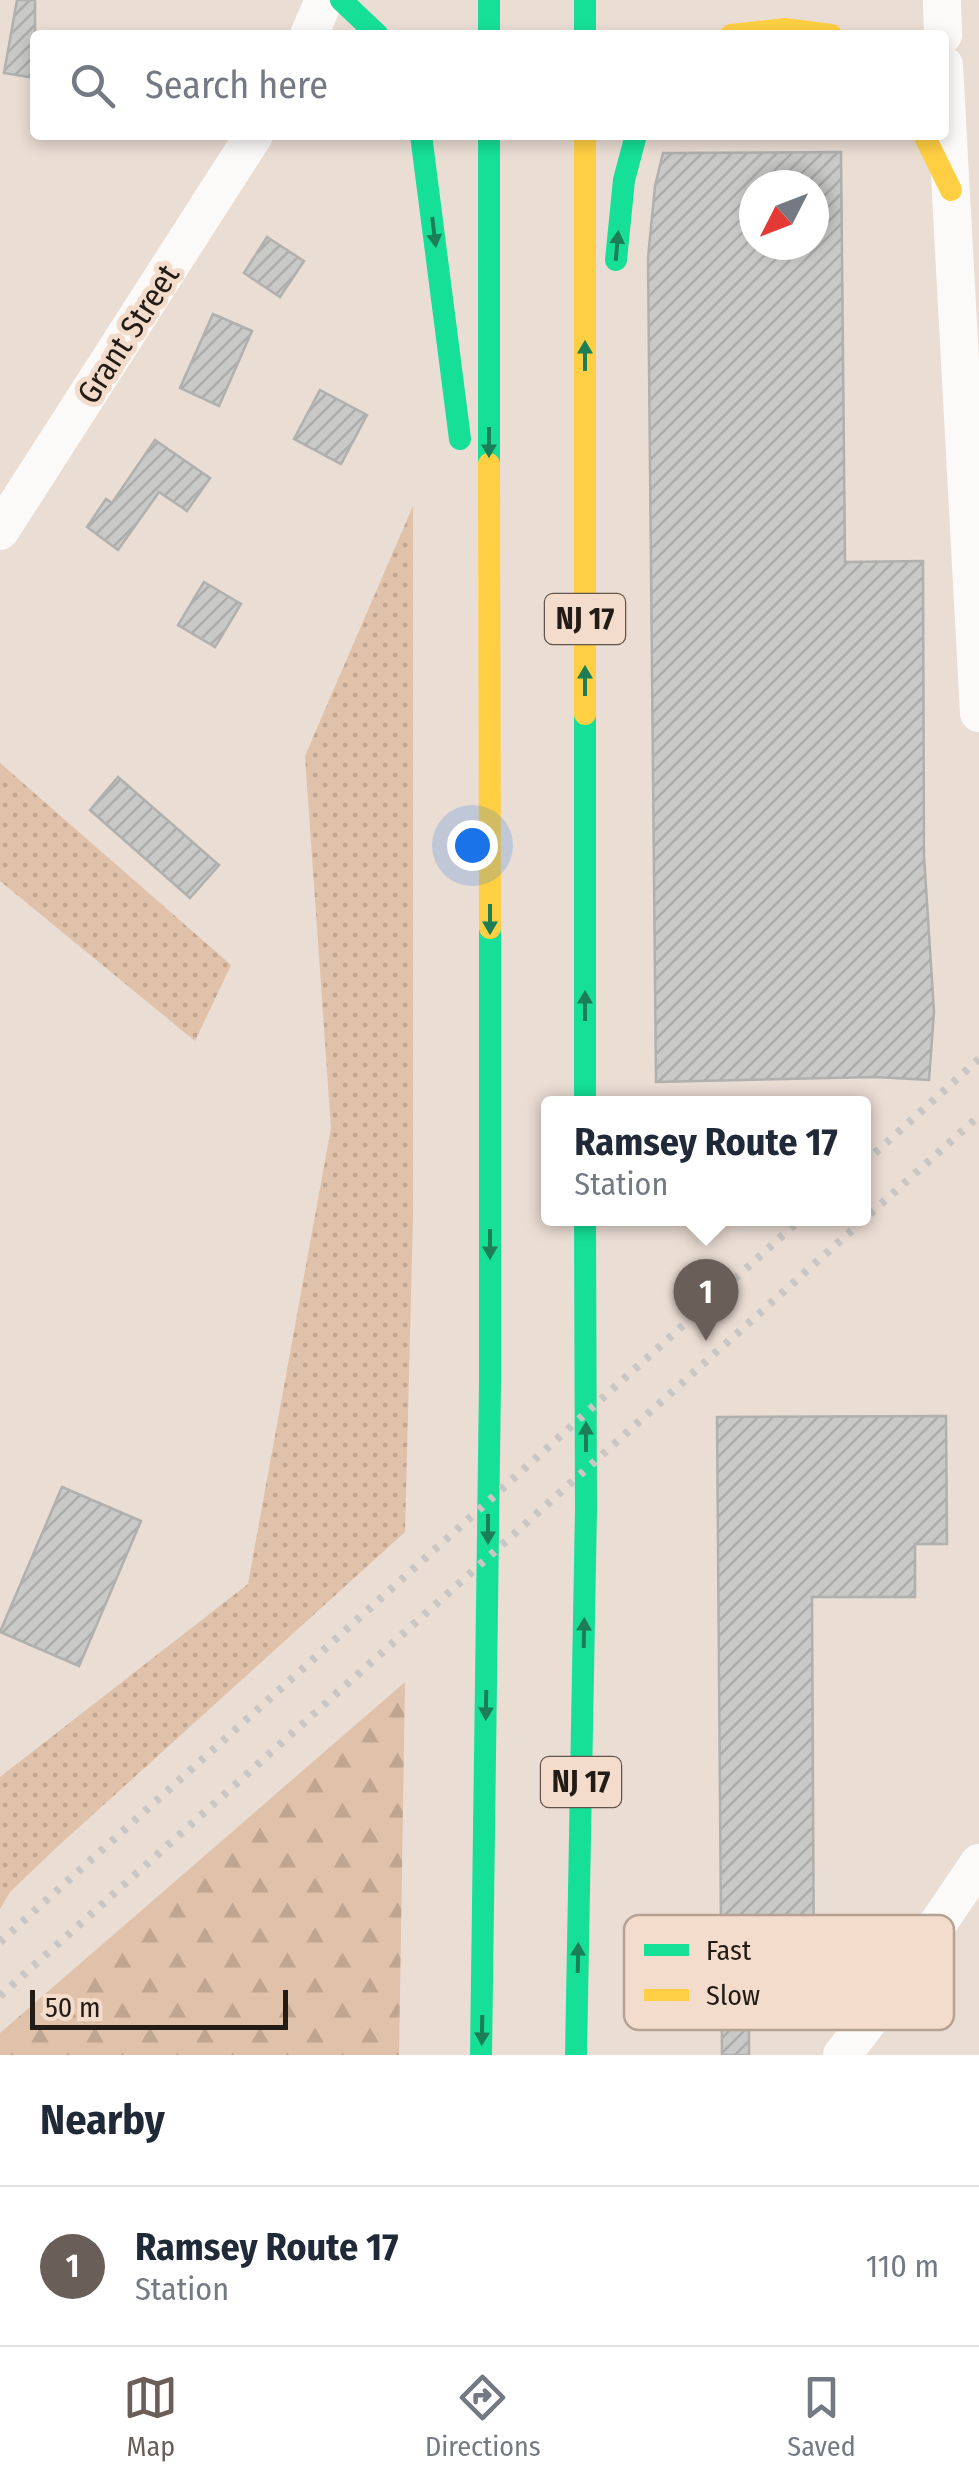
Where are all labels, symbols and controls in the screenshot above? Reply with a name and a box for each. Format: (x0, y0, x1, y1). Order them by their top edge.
search box (30, 30, 949, 140)
icon: search (65, 58, 120, 113)
text: Search here (145, 62, 328, 108)
north arrow (739, 170, 829, 260)
one-way arrow (426, 216, 442, 248)
one-way arrow (609, 229, 625, 261)
street label: Grant Street (69, 257, 187, 410)
one-way arrow (577, 340, 593, 372)
one-way arrow (482, 427, 498, 459)
road number: NJ 17 (545, 594, 625, 644)
one-way arrow (577, 665, 593, 697)
your location (447, 820, 498, 871)
one-way arrow (482, 903, 498, 935)
one-way arrow (577, 990, 593, 1022)
popup (541, 1096, 871, 1226)
text: Ramsey Route 17 (574, 1119, 838, 1165)
text: Station (574, 1165, 668, 1203)
one-way arrow (482, 1228, 498, 1260)
pin: 1 (674, 1258, 738, 1341)
one-way arrow (578, 1420, 594, 1452)
one-way arrow (480, 1514, 496, 1546)
one-way arrow (576, 1616, 592, 1648)
one-way arrow (478, 1689, 494, 1721)
road number: NJ 17 (541, 1757, 621, 1807)
legend (624, 1915, 954, 2030)
text: Fast (706, 1934, 752, 1967)
one-way arrow (571, 1941, 587, 1973)
text: Slow (706, 1979, 760, 2012)
scale bar (30, 1985, 288, 2030)
text: 50 m (45, 1991, 101, 2024)
one-way arrow (473, 2014, 489, 2046)
text: Nearby (40, 2095, 165, 2145)
text: Ramsey Route 17 (135, 2224, 398, 2270)
text: 1 (66, 2247, 79, 2285)
text: 110 m (866, 2247, 939, 2285)
text: Station (135, 2270, 229, 2308)
tab: Map (123, 2370, 178, 2463)
tab: Directions (425, 2370, 541, 2463)
tab: Saved (787, 2370, 856, 2463)

